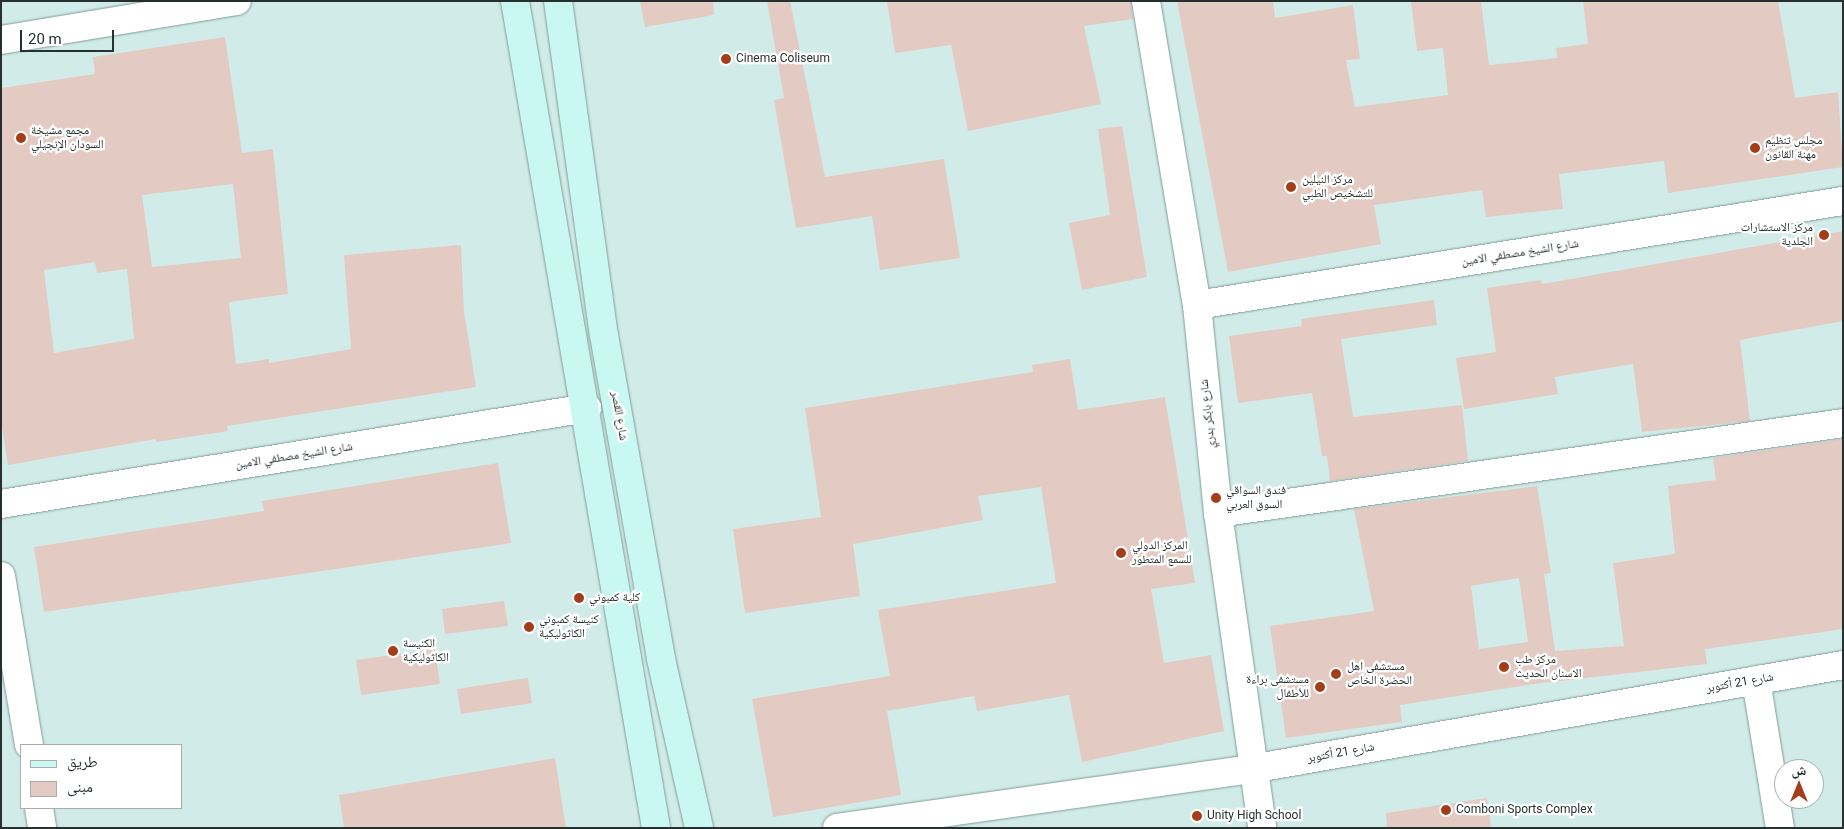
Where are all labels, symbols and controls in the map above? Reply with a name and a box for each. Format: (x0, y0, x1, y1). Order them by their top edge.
scale bar (22, 20, 116, 52)
text: 20 m (28, 30, 62, 48)
place label: Cinema Coliseum (736, 52, 830, 66)
marker: Cinema Coliseum (720, 53, 732, 65)
place label: مجمع مشيخة السودان الإنجيلي (31, 124, 104, 152)
marker: مجمع مشيخة السودان الإنجيلي (15, 132, 27, 144)
place label: مجلس تنظيم مهنة القانون (1765, 134, 1822, 162)
marker: مجلس تنظيم مهنة القانون (1749, 142, 1761, 154)
place label: مركز النيلين للتشخيص الطبي (1302, 173, 1373, 201)
marker: مركز النيلين للتشخيص الطبي (1284, 180, 1298, 194)
place label: مركز الاستشارات الجلدية (1741, 221, 1813, 249)
marker: مركز الاستشارات الجلدية (1817, 228, 1831, 242)
street label: شارع الشيخ مصطفي الامين (1460, 237, 1580, 269)
street label: شارع بابكر بدري (1197, 379, 1219, 449)
street label: شارع القصر (608, 390, 630, 442)
street label: شارع الشيخ مصطفي الامين (234, 440, 354, 472)
place label: فندق السواقي السوق العربي (1226, 484, 1286, 512)
marker: فندق السواقي السوق العربي (1210, 492, 1222, 504)
place label: المركز الدولي للسمع المتطور (1132, 539, 1192, 567)
marker: المركز الدولي للسمع المتطور (1114, 546, 1128, 560)
place label: كلية كمبوني (589, 591, 640, 605)
marker: كلية كمبوني (573, 592, 585, 604)
place label: كنيسة كمبوني الكاثوليكية (539, 613, 599, 641)
marker: كنيسة كمبوني الكاثوليكية (523, 621, 535, 633)
place label: الكنيسة الكاثوليكية (403, 637, 449, 665)
marker: الكنيسة الكاثوليكية (387, 645, 399, 657)
place label: مركز طب الاسنان الحديث (1515, 653, 1582, 681)
place label: مستشفى اهل الحضرة الخاص (1347, 660, 1412, 688)
marker: مركز طب الاسنان الحديث (1497, 660, 1511, 674)
marker: مستشفى اهل الحضرة الخاص (1329, 667, 1343, 681)
street label: شارع 21 أكتوبر (1705, 670, 1775, 696)
place label: مستشفى براءة للأطفال (1246, 673, 1309, 701)
marker: مستشفى براءة للأطفال (1313, 680, 1327, 694)
street label: شارع 21 أكتوبر (1306, 740, 1376, 766)
legend (20, 744, 182, 809)
text: طريق (67, 753, 98, 771)
north arrow (1774, 759, 1824, 809)
text: ش (1792, 762, 1806, 778)
text: مبنى (67, 778, 93, 796)
place label: Comboni Sports Complex (1456, 803, 1593, 817)
marker: Comboni Sports Complex (1440, 804, 1452, 816)
place label: Unity High School (1207, 809, 1301, 823)
marker: Unity High School (1191, 810, 1203, 822)

